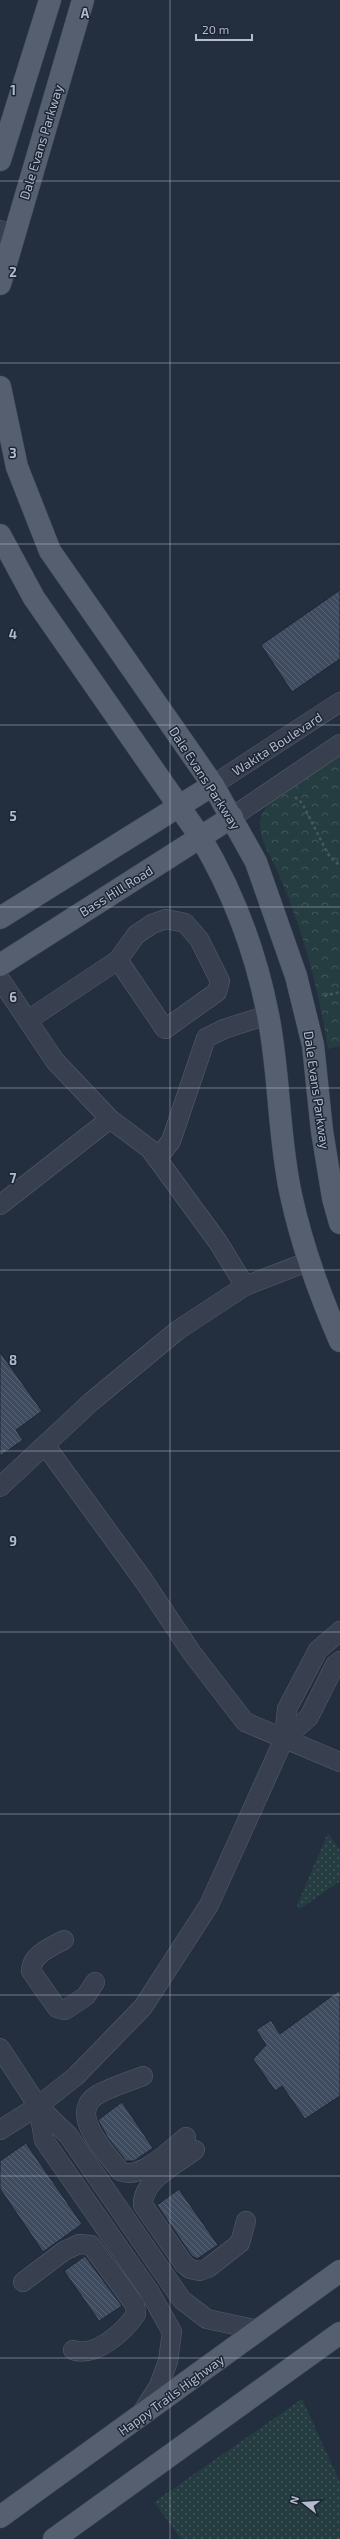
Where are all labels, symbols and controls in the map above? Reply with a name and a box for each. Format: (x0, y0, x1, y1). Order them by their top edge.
text: A (81, 5, 90, 21)
scale bar (196, 16, 252, 42)
text: 20 m (202, 22, 229, 36)
text: 1 (10, 82, 16, 98)
street label: Dale Evans Parkway (16, 83, 66, 201)
text: 2 (9, 264, 17, 280)
text: 3 (9, 445, 17, 461)
text: 4 (9, 626, 17, 642)
street label: Wakita Boulevard (229, 709, 325, 779)
street label: Dale Evans Parkway (166, 724, 244, 832)
text: 5 (9, 808, 17, 824)
street label: Bass Hill Road (76, 862, 156, 920)
text: 6 (9, 989, 17, 1005)
street label: Dale Evans Parkway (301, 1030, 333, 1150)
text: 7 (10, 1170, 17, 1186)
text: 8 (9, 1352, 17, 1368)
text: 9 (9, 1533, 17, 1549)
street label: Happy Trails Highway (115, 2351, 227, 2439)
north arrow (284, 2483, 324, 2523)
text: N (287, 2494, 301, 2506)

